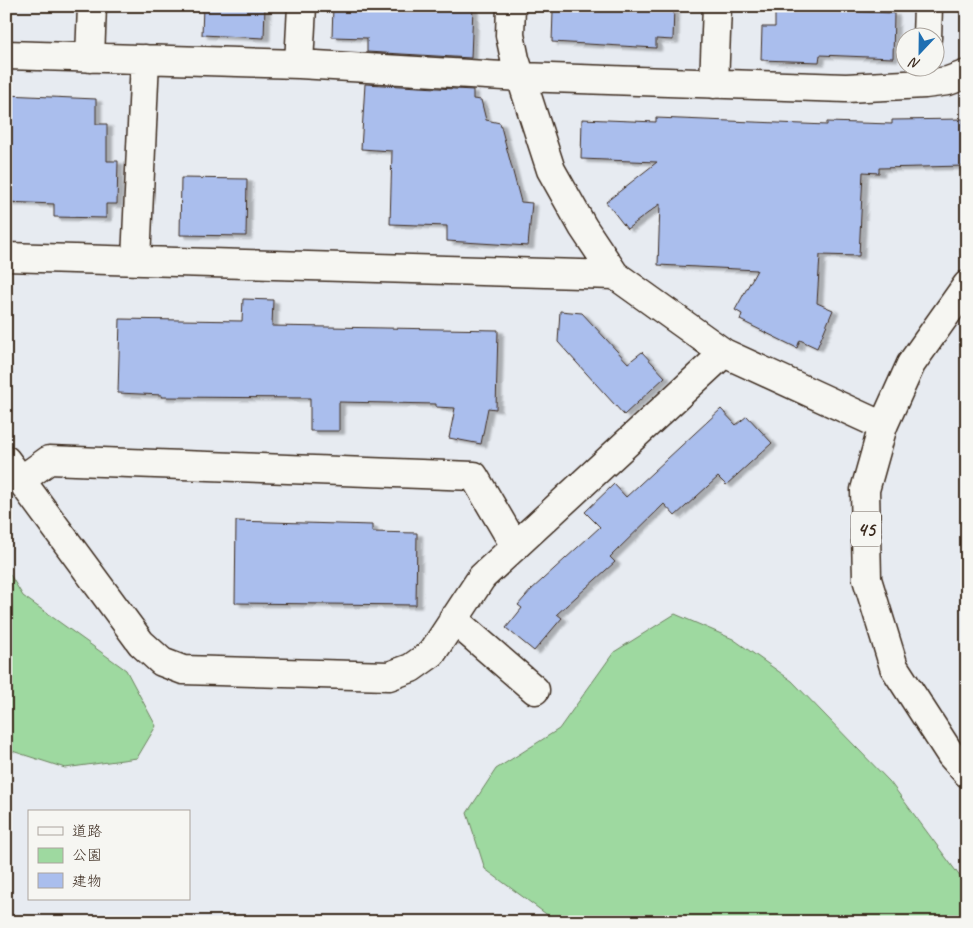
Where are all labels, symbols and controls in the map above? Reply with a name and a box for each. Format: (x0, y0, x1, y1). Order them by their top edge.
north arrow (896, 28, 946, 78)
text: N (906, 53, 923, 73)
road number: 45 (851, 512, 881, 546)
legend (28, 810, 190, 900)
text: 道路 (72, 822, 102, 841)
text: 公園 (72, 846, 102, 865)
text: 建物 (72, 872, 102, 891)

